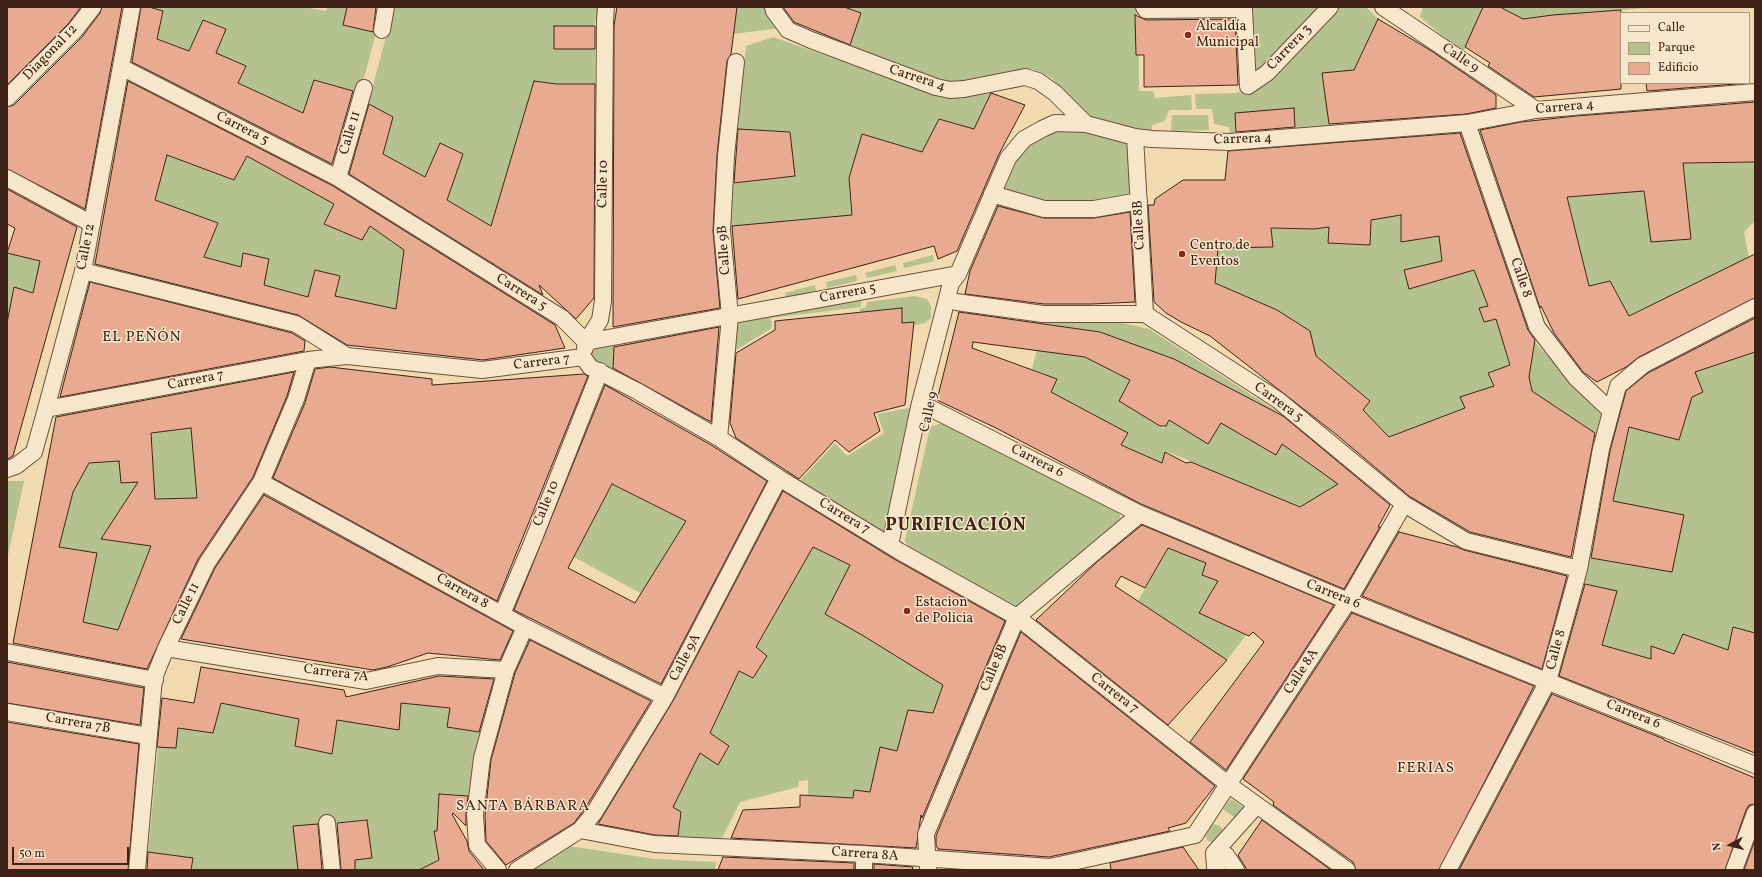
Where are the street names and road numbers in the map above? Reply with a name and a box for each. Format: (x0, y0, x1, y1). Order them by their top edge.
street label: Diagonal 12 (20, 22, 82, 84)
street label: Carrera 3 (1264, 22, 1316, 74)
street label: Calle 9 (1438, 41, 1482, 77)
street label: Carrera 4 (887, 62, 947, 96)
street label: Carrera 4 (1535, 97, 1595, 119)
street label: Carrera 5 (213, 109, 271, 149)
street label: Calle 11 (337, 109, 365, 157)
street label: Carrera 4 (1213, 131, 1273, 149)
street label: Calle 10 (595, 160, 613, 208)
street label: Calle 8B (1130, 200, 1150, 250)
street label: Calle 12 (74, 222, 100, 272)
street label: Calle 9B (715, 225, 735, 275)
street label: Calle 8 (1505, 256, 1535, 300)
street label: Carrera 5 (492, 271, 550, 315)
street label: Carrera 5 (818, 280, 878, 308)
street label: Carrera 7 (513, 351, 571, 375)
street label: Carrera 7 (166, 367, 226, 395)
street label: Carrera 5 (1250, 379, 1306, 427)
street label: Calle 9 (917, 390, 943, 434)
street label: Carrera 6 (1008, 442, 1066, 482)
street label: Calle 10 (530, 479, 564, 529)
street label: Carrera 7 (815, 495, 873, 539)
street label: Carrera 8 (433, 571, 491, 613)
street label: Carrera 6 (1303, 576, 1363, 614)
street label: Calle 11 (170, 580, 204, 628)
street label: Calle 8 (1544, 628, 1570, 672)
street label: Calle 9A (667, 632, 705, 684)
street label: Calle 8B (978, 642, 1012, 694)
street label: Calle 8A (1281, 646, 1323, 698)
street label: Carrera 7A (303, 662, 369, 686)
street label: Carrera 7 (1086, 670, 1142, 718)
street label: Carrera 6 (1603, 696, 1663, 734)
street label: Carrera 7B (44, 710, 112, 738)
street label: Carrera 8A (831, 844, 899, 866)

